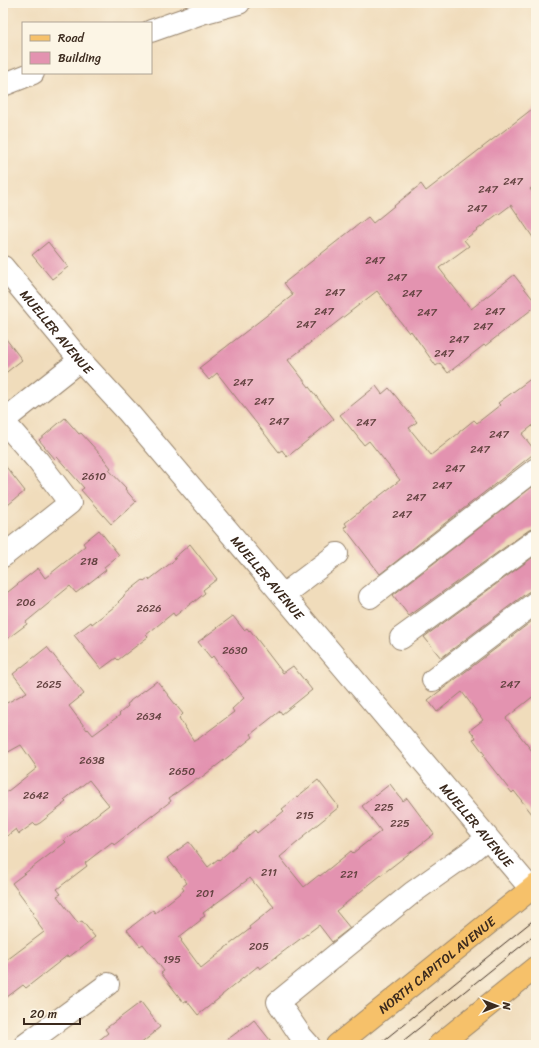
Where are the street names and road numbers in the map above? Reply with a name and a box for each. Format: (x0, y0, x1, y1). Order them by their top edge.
street label: MUELLER AVENUE (14, 284, 99, 380)
street label: MUELLER AVENUE (225, 530, 310, 626)
street label: MUELLER AVENUE (434, 778, 520, 873)
street label: NORTH CAPITOL AVENUE (373, 910, 502, 1020)

